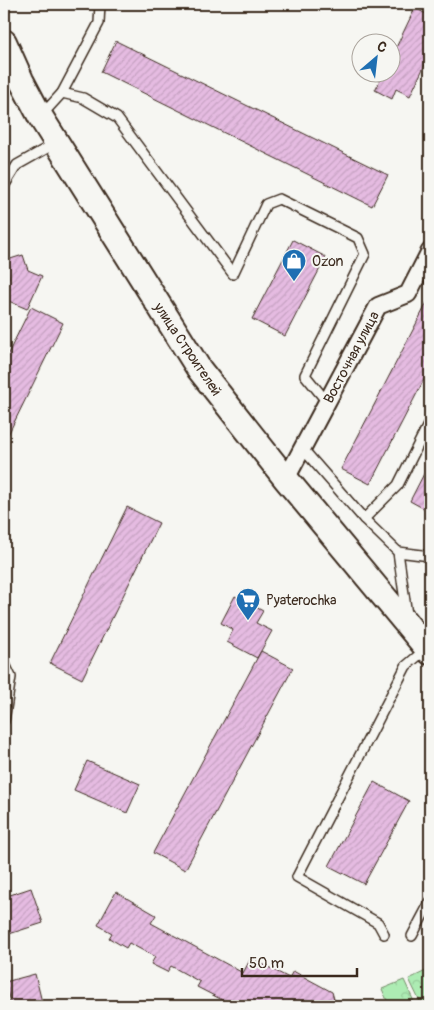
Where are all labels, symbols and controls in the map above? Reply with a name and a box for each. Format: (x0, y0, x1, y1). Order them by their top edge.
north arrow (352, 32, 402, 82)
text: С (374, 37, 390, 57)
shop icon: Ozon (281, 248, 307, 282)
place label: Ozon (312, 253, 344, 270)
street label: улица Строителей (150, 299, 225, 399)
street label: Восточная улица (320, 308, 383, 406)
supermarket icon: Pyaterochka (235, 587, 261, 621)
place label: Pyaterochka (266, 592, 337, 609)
scale bar (242, 945, 356, 977)
text: 50 m (249, 954, 284, 973)

